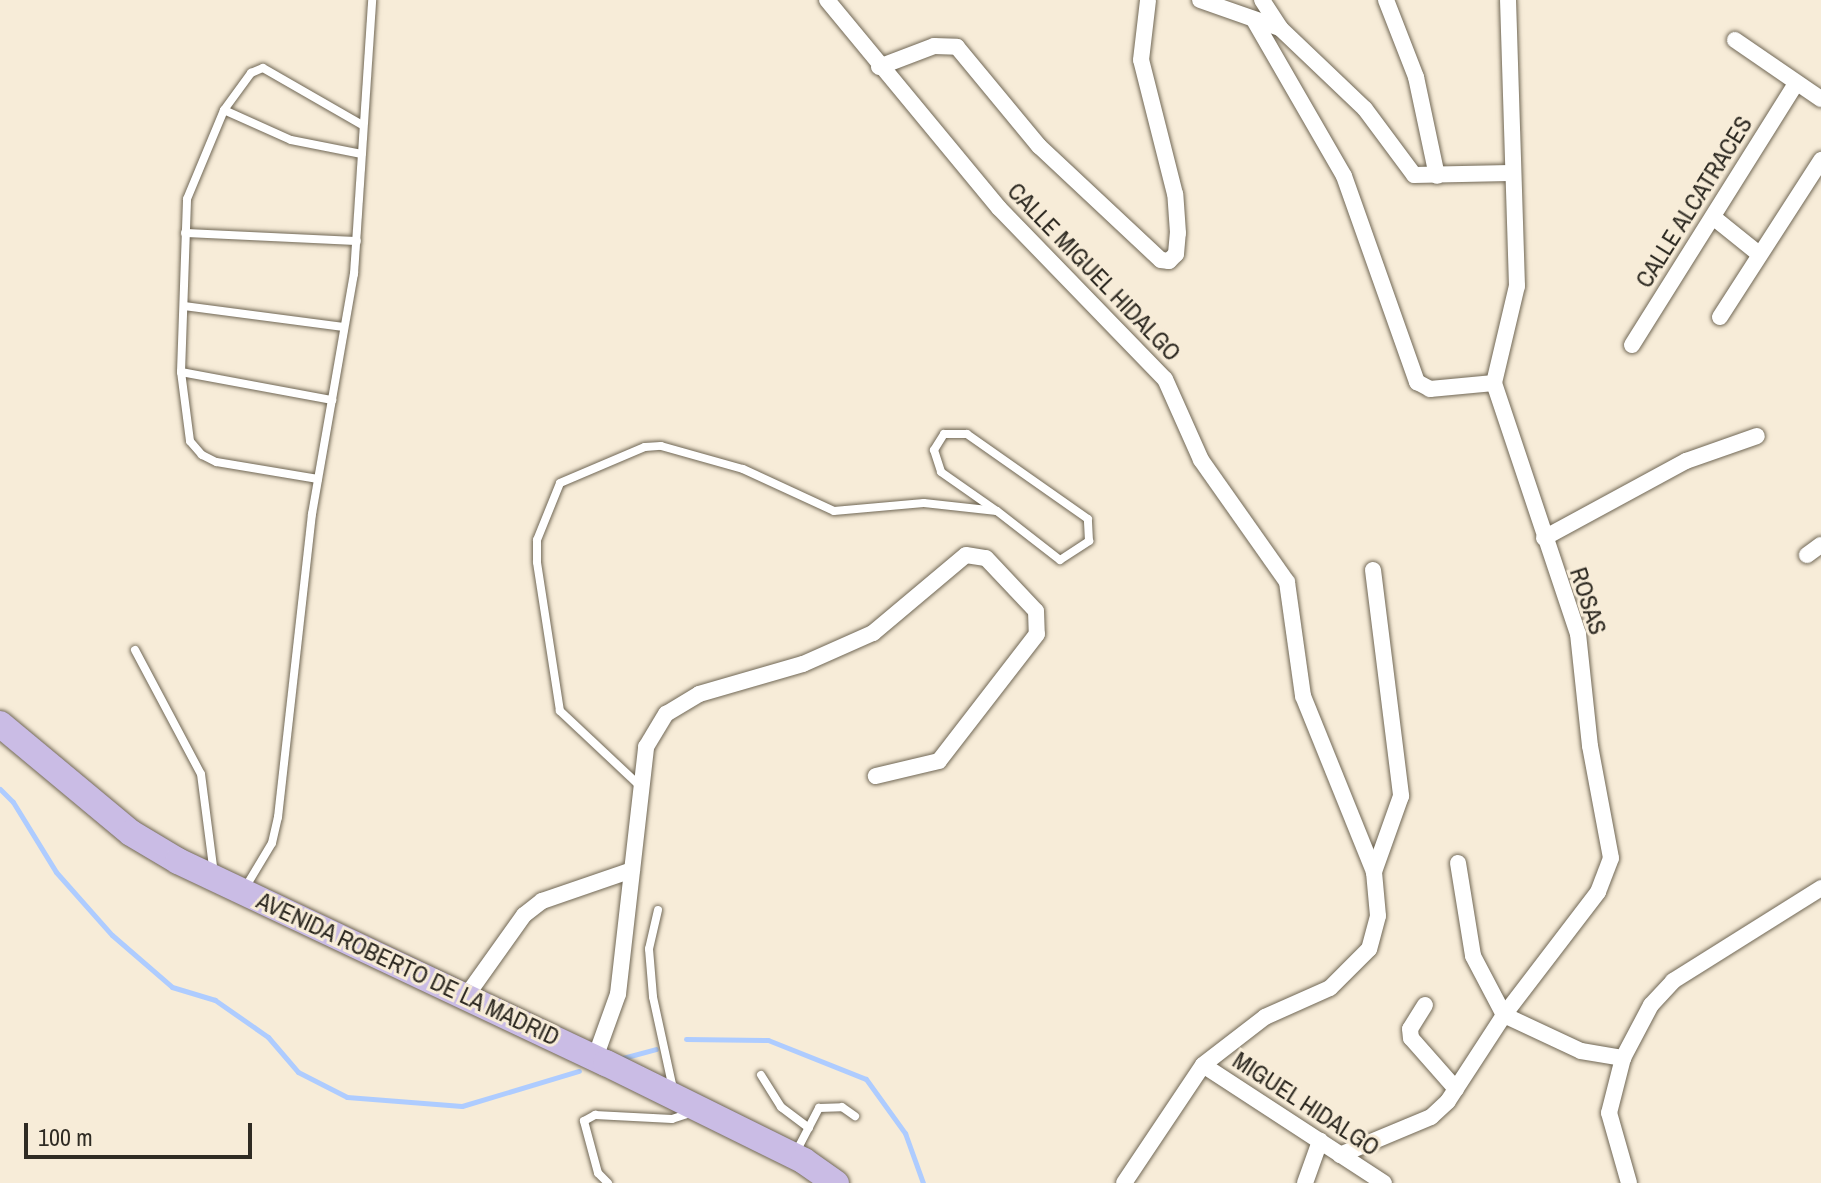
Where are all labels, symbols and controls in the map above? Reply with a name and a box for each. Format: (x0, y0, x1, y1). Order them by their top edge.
street label: CALLE ALCATRACES (1629, 111, 1759, 293)
street label: CALLE MIGUEL HIDALGO (1001, 177, 1187, 367)
street label: ROSAS (1564, 564, 1612, 638)
street label: AVENIDA ROBERTO DE LA MADRID (251, 886, 565, 1052)
street label: MIGUEL HIDALGO (1227, 1046, 1385, 1162)
scale bar (28, 1107, 256, 1157)
text: 100 m (38, 1121, 93, 1153)

